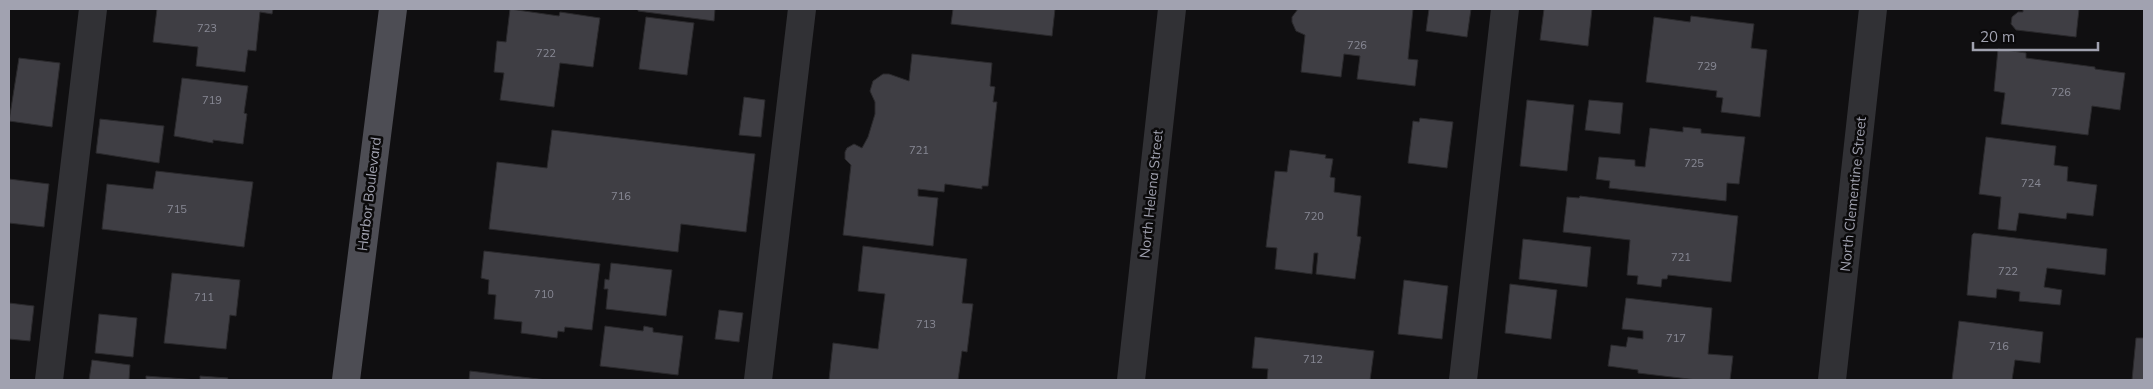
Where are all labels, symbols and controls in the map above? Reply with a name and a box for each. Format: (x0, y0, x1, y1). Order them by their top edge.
scale bar (1973, 20, 2098, 52)
house number: 723 (197, 21, 217, 35)
text: 20 m (1980, 27, 2015, 46)
house number: 726 (1347, 38, 1367, 52)
house number: 722 (536, 46, 556, 60)
house number: 729 (1697, 59, 1717, 73)
house number: 726 (2051, 85, 2071, 99)
house number: 719 (202, 93, 222, 107)
street label: North Clementine Street (1836, 116, 1870, 272)
street label: North Helena Street (1135, 129, 1167, 259)
street label: Harbor Boulevard (353, 136, 385, 252)
house number: 721 (909, 143, 929, 157)
house number: 725 (1684, 156, 1704, 170)
house number: 724 (2021, 176, 2041, 190)
house number: 716 (611, 189, 631, 203)
house number: 715 (167, 202, 187, 216)
house number: 720 (1304, 209, 1324, 223)
house number: 721 (1671, 250, 1691, 264)
house number: 722 (1998, 264, 2018, 278)
house number: 710 (534, 287, 554, 301)
house number: 711 (194, 290, 214, 304)
house number: 713 (916, 317, 936, 331)
house number: 717 (1666, 331, 1686, 345)
house number: 716 (1989, 339, 2009, 353)
house number: 712 (1303, 352, 1323, 366)

